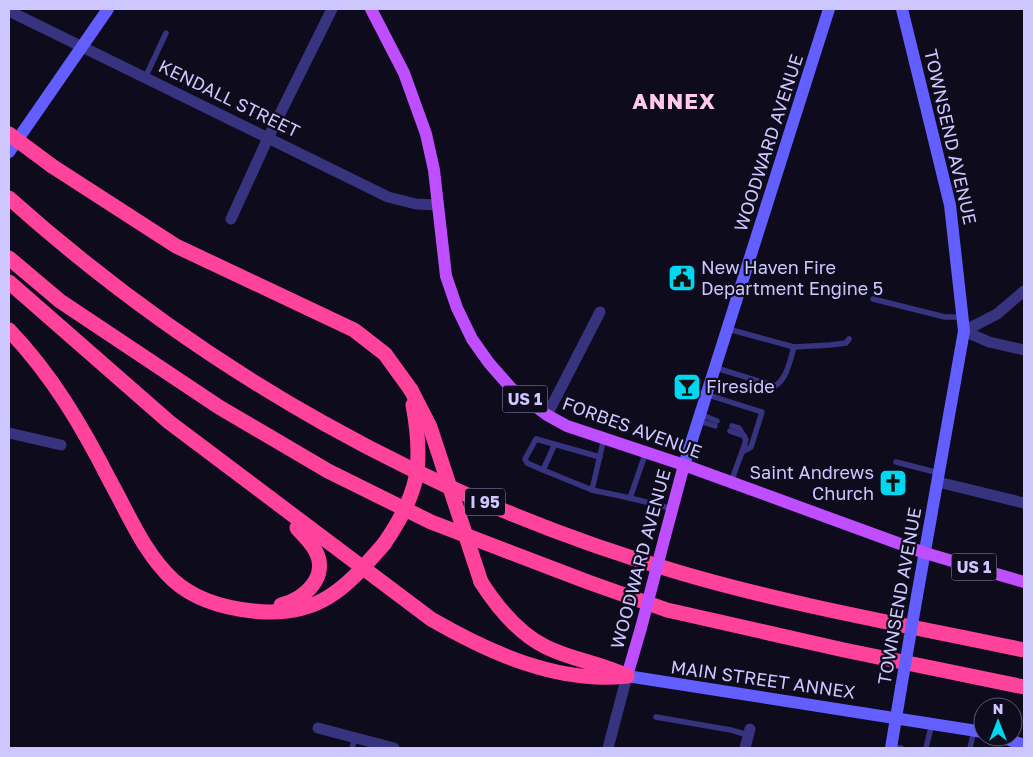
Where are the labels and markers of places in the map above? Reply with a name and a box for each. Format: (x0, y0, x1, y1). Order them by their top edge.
place label: New Haven Fire Department Engine 5 (701, 256, 883, 299)
public building icon: New Haven Fire Department Engine 5 (667, 263, 697, 293)
bar icon: Fireside (672, 372, 702, 402)
place label: Fireside (706, 375, 775, 397)
place label: Saint Andrews Church (749, 461, 874, 504)
church icon: Saint Andrews Church (878, 468, 908, 498)

